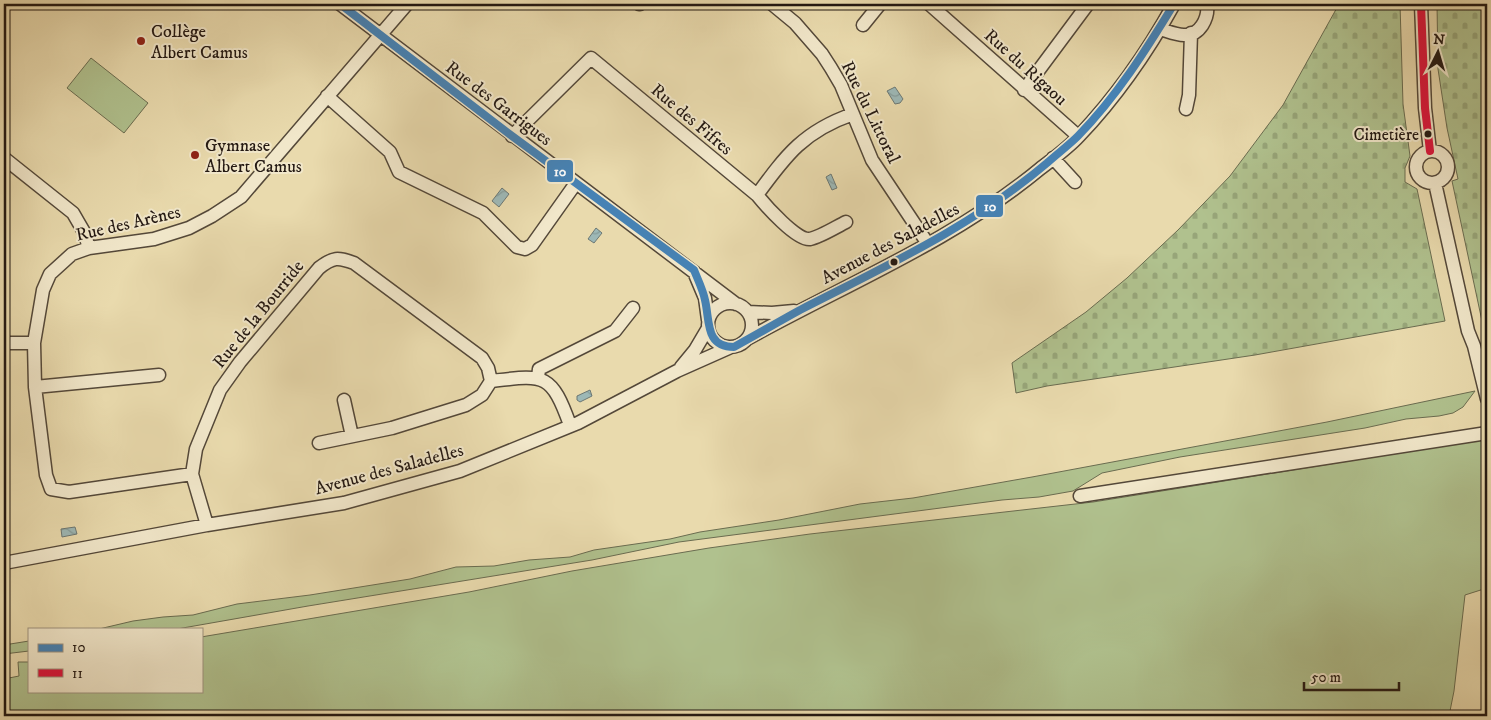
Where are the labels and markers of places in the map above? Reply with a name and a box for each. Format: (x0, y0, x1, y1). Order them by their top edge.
place label: Collège Albert Camus (151, 21, 248, 64)
marker: Collège Albert Camus (135, 35, 147, 47)
place label: Cimetière (1353, 124, 1419, 146)
marker: Cimetière (1423, 129, 1433, 139)
place label: Gymnase Albert Camus (205, 135, 302, 178)
marker: Gymnase Albert Camus (189, 149, 201, 161)
unlabelled marker (889, 257, 899, 267)

